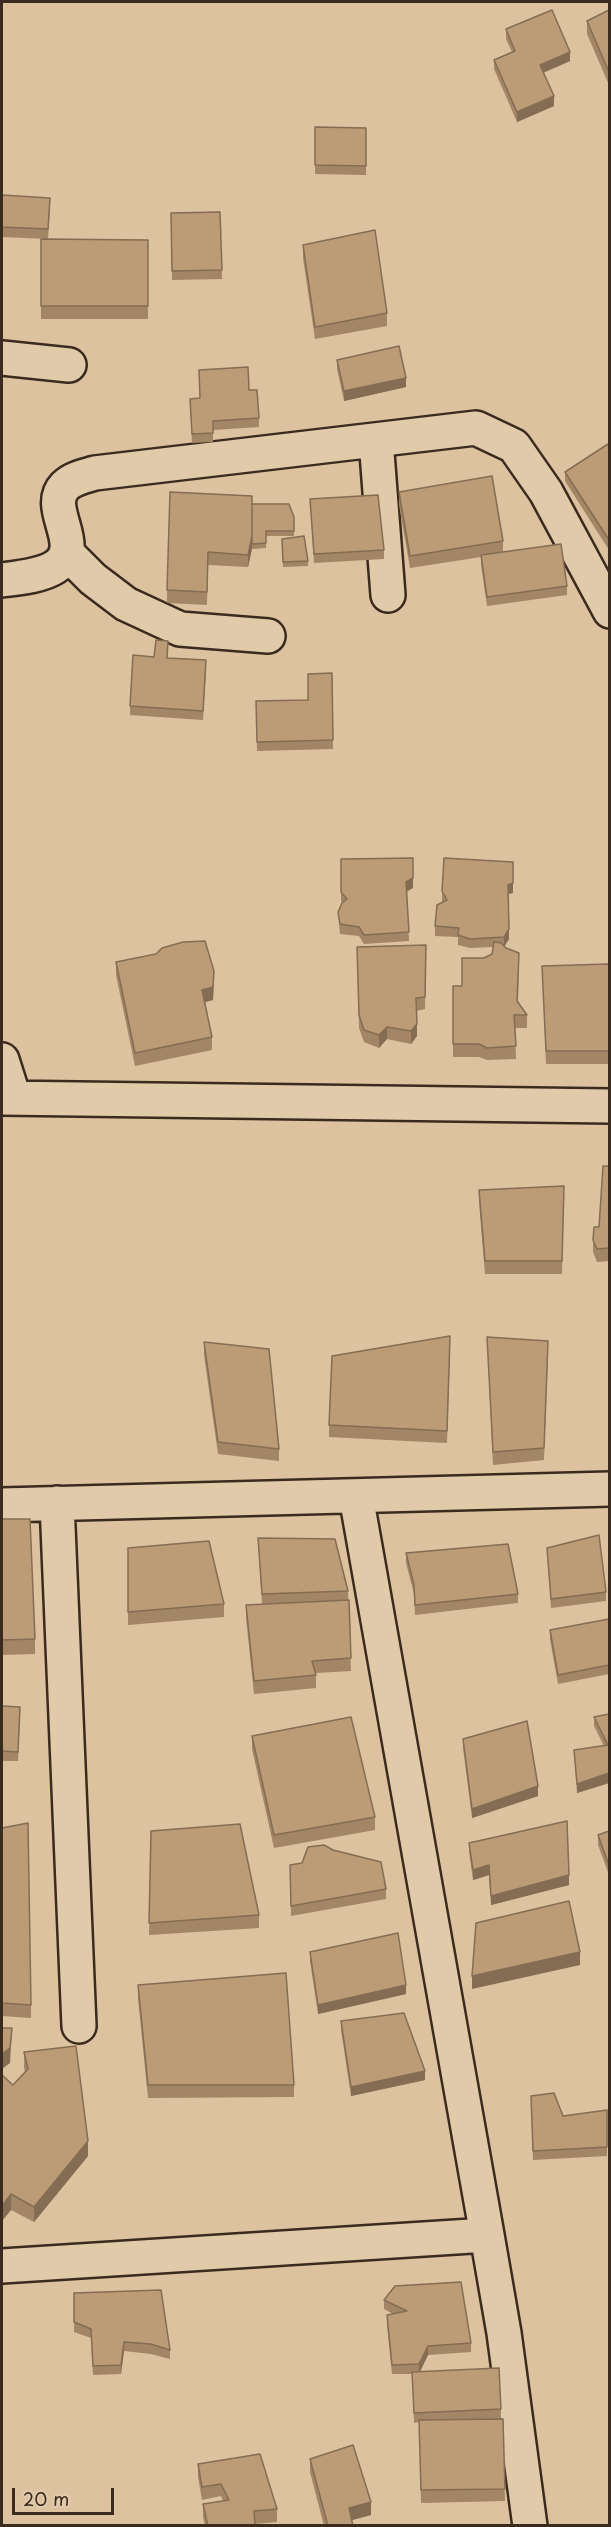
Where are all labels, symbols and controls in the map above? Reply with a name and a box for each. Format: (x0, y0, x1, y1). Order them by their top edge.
scale bar (15, 2476, 117, 2514)
text: 20 m (23, 2485, 69, 2512)

